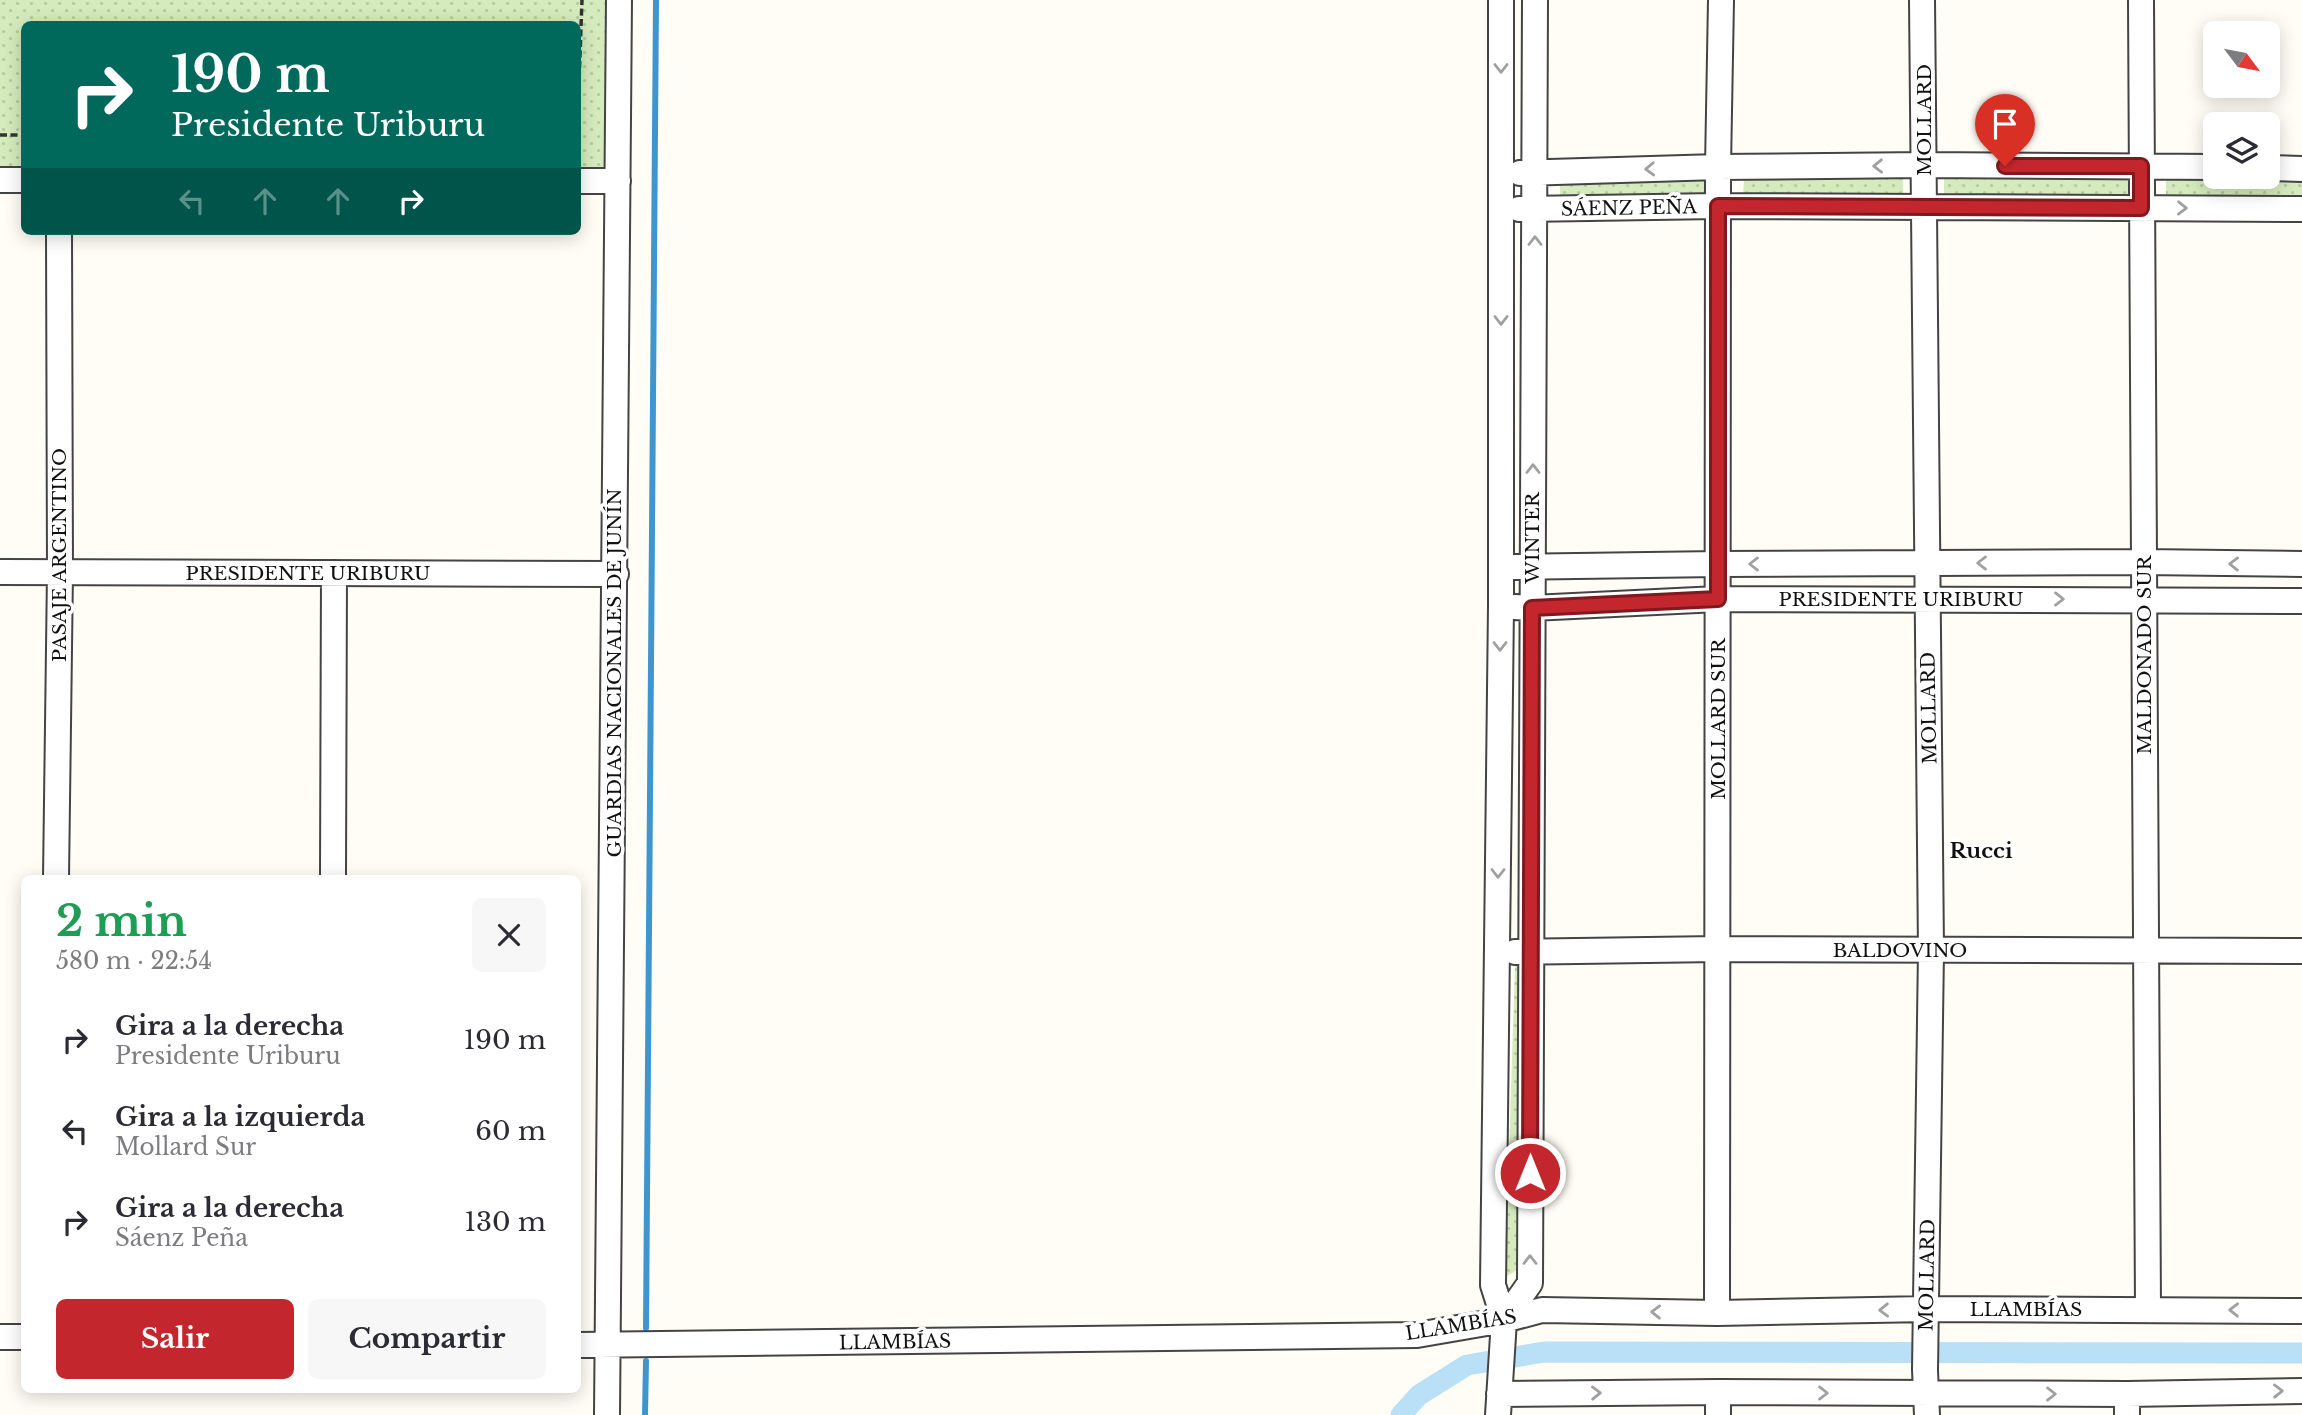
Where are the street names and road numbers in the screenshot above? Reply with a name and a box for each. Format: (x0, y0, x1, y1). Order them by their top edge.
street label: MOLLARD (1913, 64, 1936, 176)
street label: SÁENZ PEÑA (1561, 194, 1698, 221)
street label: PASAJE ARGENTINO (48, 448, 71, 662)
street label: GUARDIAS NACIONALES DE JUNÍN (603, 488, 626, 858)
street label: WINTER (1521, 491, 1544, 585)
street label: MALDONADO SUR (2133, 554, 2156, 755)
street label: PRESIDENTE URIBURU (186, 562, 430, 585)
street label: PRESIDENTE URIBURU (1779, 588, 2023, 611)
street label: MOLLARD SUR (1707, 637, 1730, 800)
street label: MOLLARD (1917, 652, 1941, 764)
street label: BALDOVINO (1833, 939, 1967, 962)
street label: MOLLARD (1915, 1219, 1939, 1331)
street label: LLAMBÍAS (1970, 1298, 2082, 1321)
street label: LLAMBÍAS (1404, 1305, 1518, 1345)
street label: LLAMBÍAS (839, 1330, 951, 1354)

